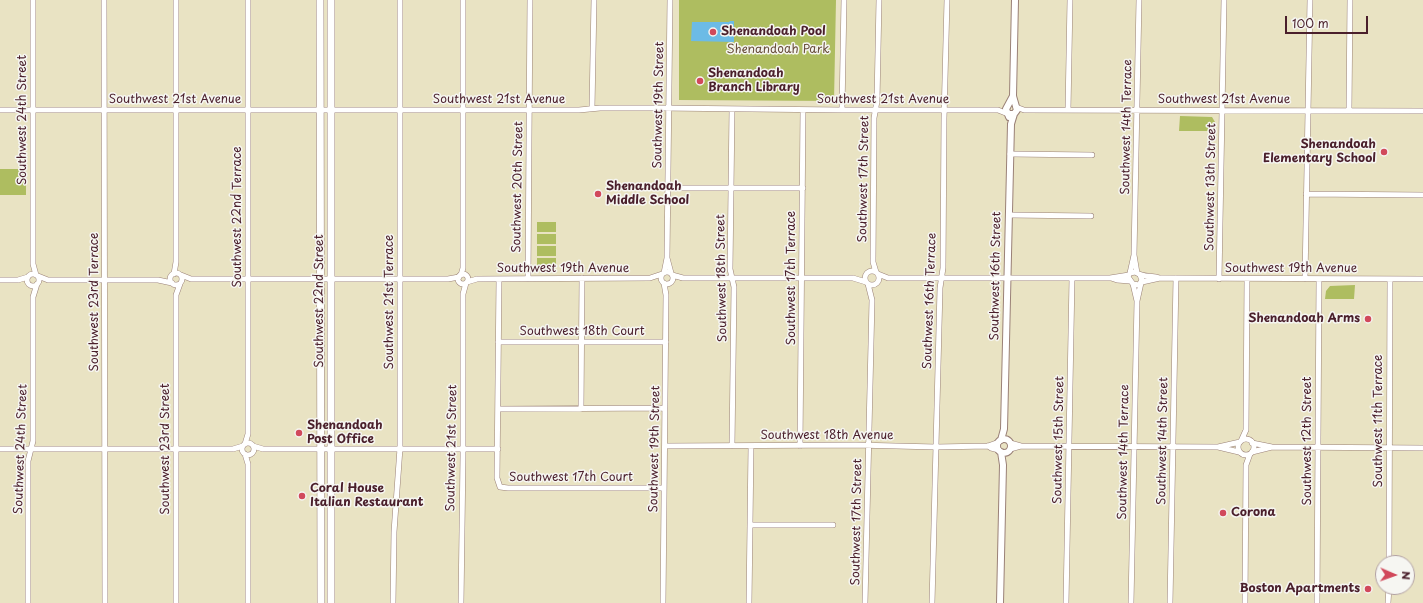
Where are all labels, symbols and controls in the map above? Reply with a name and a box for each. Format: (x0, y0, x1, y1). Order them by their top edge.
scale bar (1287, 8, 1370, 34)
text: 100 m (1292, 14, 1329, 32)
place label: Shenandoah Pool (721, 25, 826, 39)
marker: Shenandoah Pool (708, 27, 718, 37)
street label: Southwest 19th Street (651, 41, 667, 169)
park label: Shenandoah Park (727, 43, 829, 57)
street label: Southwest 24th Street (16, 55, 30, 185)
street label: Southwest 14th Terrace (1119, 59, 1135, 195)
place label: Shenandoah Branch Library (708, 67, 800, 95)
marker: Shenandoah Branch Library (695, 76, 705, 86)
street label: Southwest 21st Avenue (109, 93, 241, 107)
street label: Southwest 21st Avenue (433, 93, 565, 107)
street label: Southwest 21st Avenue (817, 93, 949, 107)
street label: Southwest 21st Avenue (1158, 93, 1290, 107)
street label: Southwest 17th Street (856, 115, 872, 243)
street label: Southwest 20th Street (510, 121, 526, 253)
street label: Southwest 13th Street (1203, 123, 1219, 251)
place label: Shenandoah Elementary School (1263, 138, 1376, 166)
street label: Southwest 22nd Terrace (231, 146, 245, 288)
marker: Shenandoah Elementary School (1379, 147, 1389, 157)
place label: Shenandoah Middle School (606, 180, 689, 208)
marker: Shenandoah Middle School (593, 189, 603, 199)
street label: Southwest 17th Terrace (785, 211, 799, 345)
street label: Southwest 16th Street (988, 211, 1004, 341)
street label: Southwest 18th Street (714, 214, 730, 342)
street label: Southwest 23rd Terrace (88, 233, 102, 371)
street label: Southwest 16th Terrace (920, 233, 940, 369)
street label: Southwest 22nd Street (313, 234, 327, 368)
street label: Southwest 21st Terrace (383, 235, 397, 369)
street label: Southwest 19th Avenue (497, 262, 629, 276)
street label: Southwest 19th Avenue (1225, 262, 1357, 276)
place label: Shenandoah Arms (1248, 312, 1360, 326)
marker: Shenandoah Arms (1363, 314, 1373, 324)
street label: Southwest 18th Court (519, 325, 645, 339)
street label: Southwest 11th Terrace (1372, 355, 1386, 487)
street label: Southwest 15th Street (1051, 376, 1067, 504)
street label: Southwest 14th Street (1155, 377, 1171, 505)
street label: Southwest 12th Street (1301, 377, 1315, 505)
street label: Southwest 23rd Street (159, 383, 173, 515)
street label: Southwest 24th Street (12, 384, 30, 514)
street label: Southwest 21st Street (444, 384, 460, 512)
street label: Southwest 14th Terrace (1116, 384, 1132, 520)
street label: Southwest 19th Street (647, 385, 663, 513)
place label: Shenandoah Post Office (307, 419, 383, 447)
marker: Shenandoah Post Office (294, 428, 304, 438)
street label: Southwest 18th Avenue (760, 429, 894, 443)
street label: Southwest 17th Street (849, 458, 865, 586)
street label: Southwest 17th Court (509, 471, 633, 485)
place label: Coral House Italian Restaurant (310, 482, 423, 510)
marker: Coral House Italian Restaurant (297, 491, 307, 501)
place label: Corona (1231, 506, 1276, 520)
marker: Corona (1218, 508, 1228, 518)
north arrow (1375, 555, 1415, 595)
text: N (1398, 571, 1415, 580)
place label: Boston Apartments (1240, 582, 1360, 596)
marker: Boston Apartments (1363, 584, 1373, 594)

